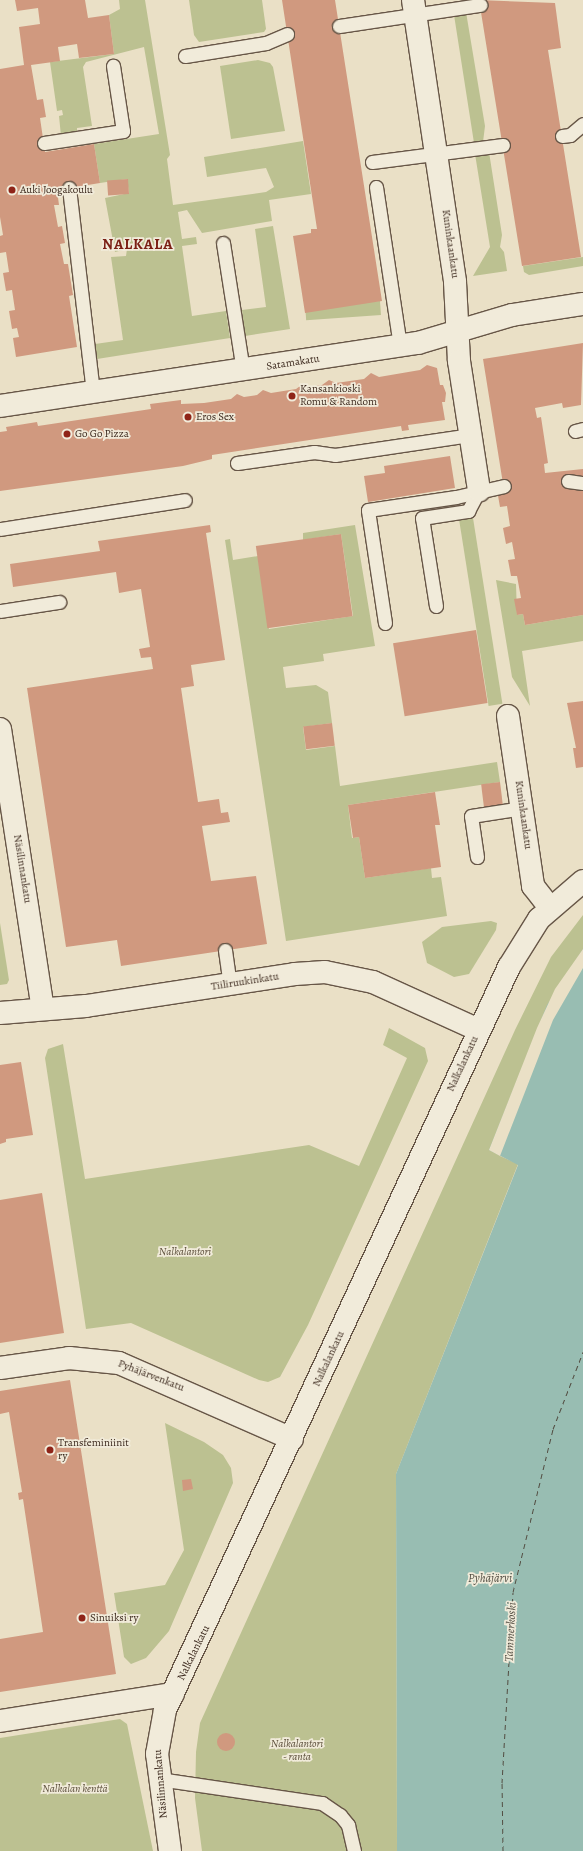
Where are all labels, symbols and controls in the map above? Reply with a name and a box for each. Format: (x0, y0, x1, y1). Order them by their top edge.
place label: Auki Joogakoulu (20, 183, 93, 197)
marker: Auki Joogakoulu (7, 185, 17, 195)
street label: Kuninkaankatu (439, 209, 461, 279)
district label: NALKALA (102, 236, 174, 254)
street label: Satamakatu (265, 352, 321, 374)
place label: Kansankioski Romu & Random (300, 383, 377, 409)
marker: Kansankioski Romu & Random (287, 391, 297, 401)
place label: Eros Sex (196, 410, 234, 424)
marker: Eros Sex (183, 412, 193, 422)
place label: Go Go Pizza (75, 427, 129, 441)
marker: Go Go Pizza (62, 429, 72, 439)
street label: Kuninkaankatu (512, 780, 534, 850)
street label: Näsilinnankatu (10, 834, 34, 904)
street label: Tiiliruukinkatu (210, 970, 280, 994)
street label: Nalkalankatu (444, 1034, 482, 1094)
park label: Nalkalantori (159, 1245, 211, 1259)
street label: Nalkalankatu (310, 1329, 348, 1389)
street label: Pyhäjärvenkatu (116, 1357, 186, 1395)
place label: Transfeminiinit ry (58, 1437, 129, 1463)
marker: Transfeminiinit ry (45, 1445, 55, 1455)
water label: Pyhäjärvi (468, 1572, 512, 1586)
water label: Tammerkoski (502, 1602, 520, 1662)
place label: Sinuiksi ry (90, 1611, 138, 1625)
marker: Sinuiksi ry (77, 1613, 87, 1623)
street label: Nalkalankatu (175, 1623, 213, 1683)
park label: Nalkalantori - ranta (271, 1738, 323, 1764)
street label: Näsilinnankatu (151, 1749, 171, 1819)
park label: Nalkalan kenttä (42, 1782, 108, 1796)

